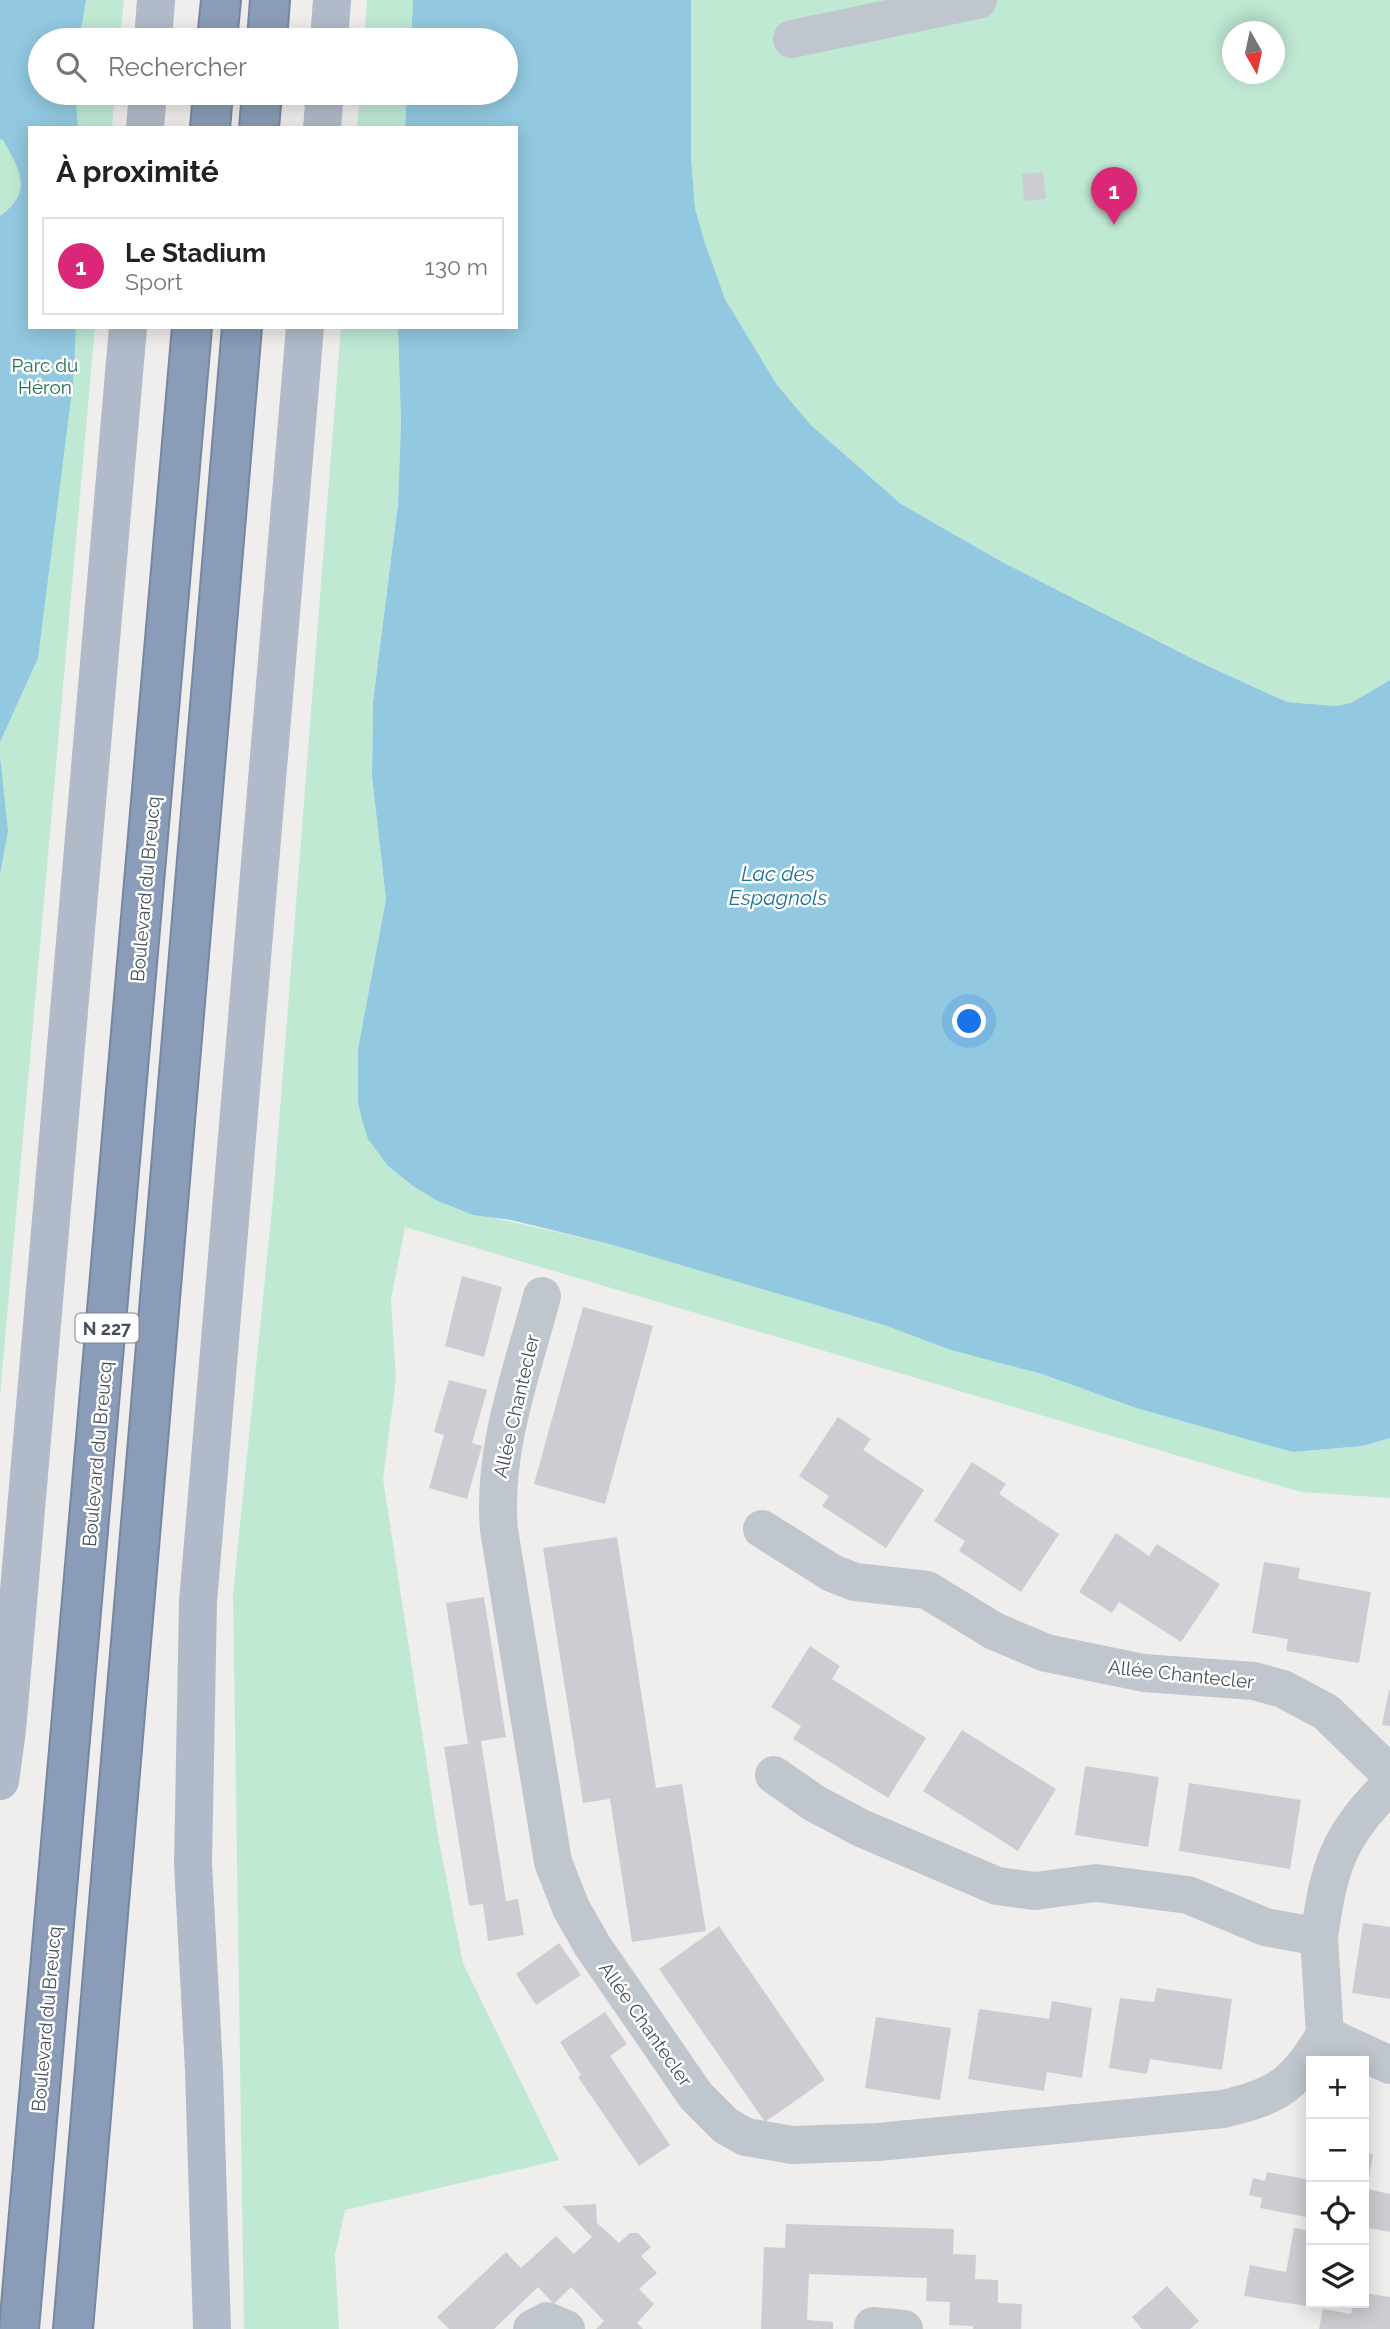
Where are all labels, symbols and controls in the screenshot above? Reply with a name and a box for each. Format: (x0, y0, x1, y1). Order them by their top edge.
north arrow (1222, 21, 1285, 84)
search box (28, 28, 518, 105)
icon: search (52, 48, 90, 86)
text: Rechercher (108, 52, 247, 82)
text: À proximité (56, 154, 219, 189)
pin: 1 (1091, 167, 1137, 225)
text: Le Stadium (125, 238, 266, 268)
text: 1 (75, 253, 87, 280)
text: 130 m (425, 253, 488, 280)
text: Sport (125, 268, 183, 295)
park label: Parc du Héron (12, 354, 78, 398)
street label: Boulevard du Breucq (126, 795, 164, 983)
water label: Lac des Espagnols (729, 861, 827, 910)
your location (952, 1004, 986, 1038)
road number: N 227 (76, 1314, 138, 1343)
street label: Allée Chantecler (489, 1332, 543, 1480)
street label: Boulevard du Breucq (78, 1360, 116, 1548)
street label: Allée Chantecler (1107, 1655, 1255, 1693)
street label: Boulevard du Breucq (27, 1925, 65, 2113)
street label: Allée Chantecler (595, 1958, 697, 2091)
map controls (1306, 2056, 1369, 2308)
button: + (1306, 2056, 1369, 2119)
button: − (1306, 2119, 1369, 2182)
button: locate (1306, 2182, 1369, 2245)
button: layers (1306, 2245, 1369, 2308)

